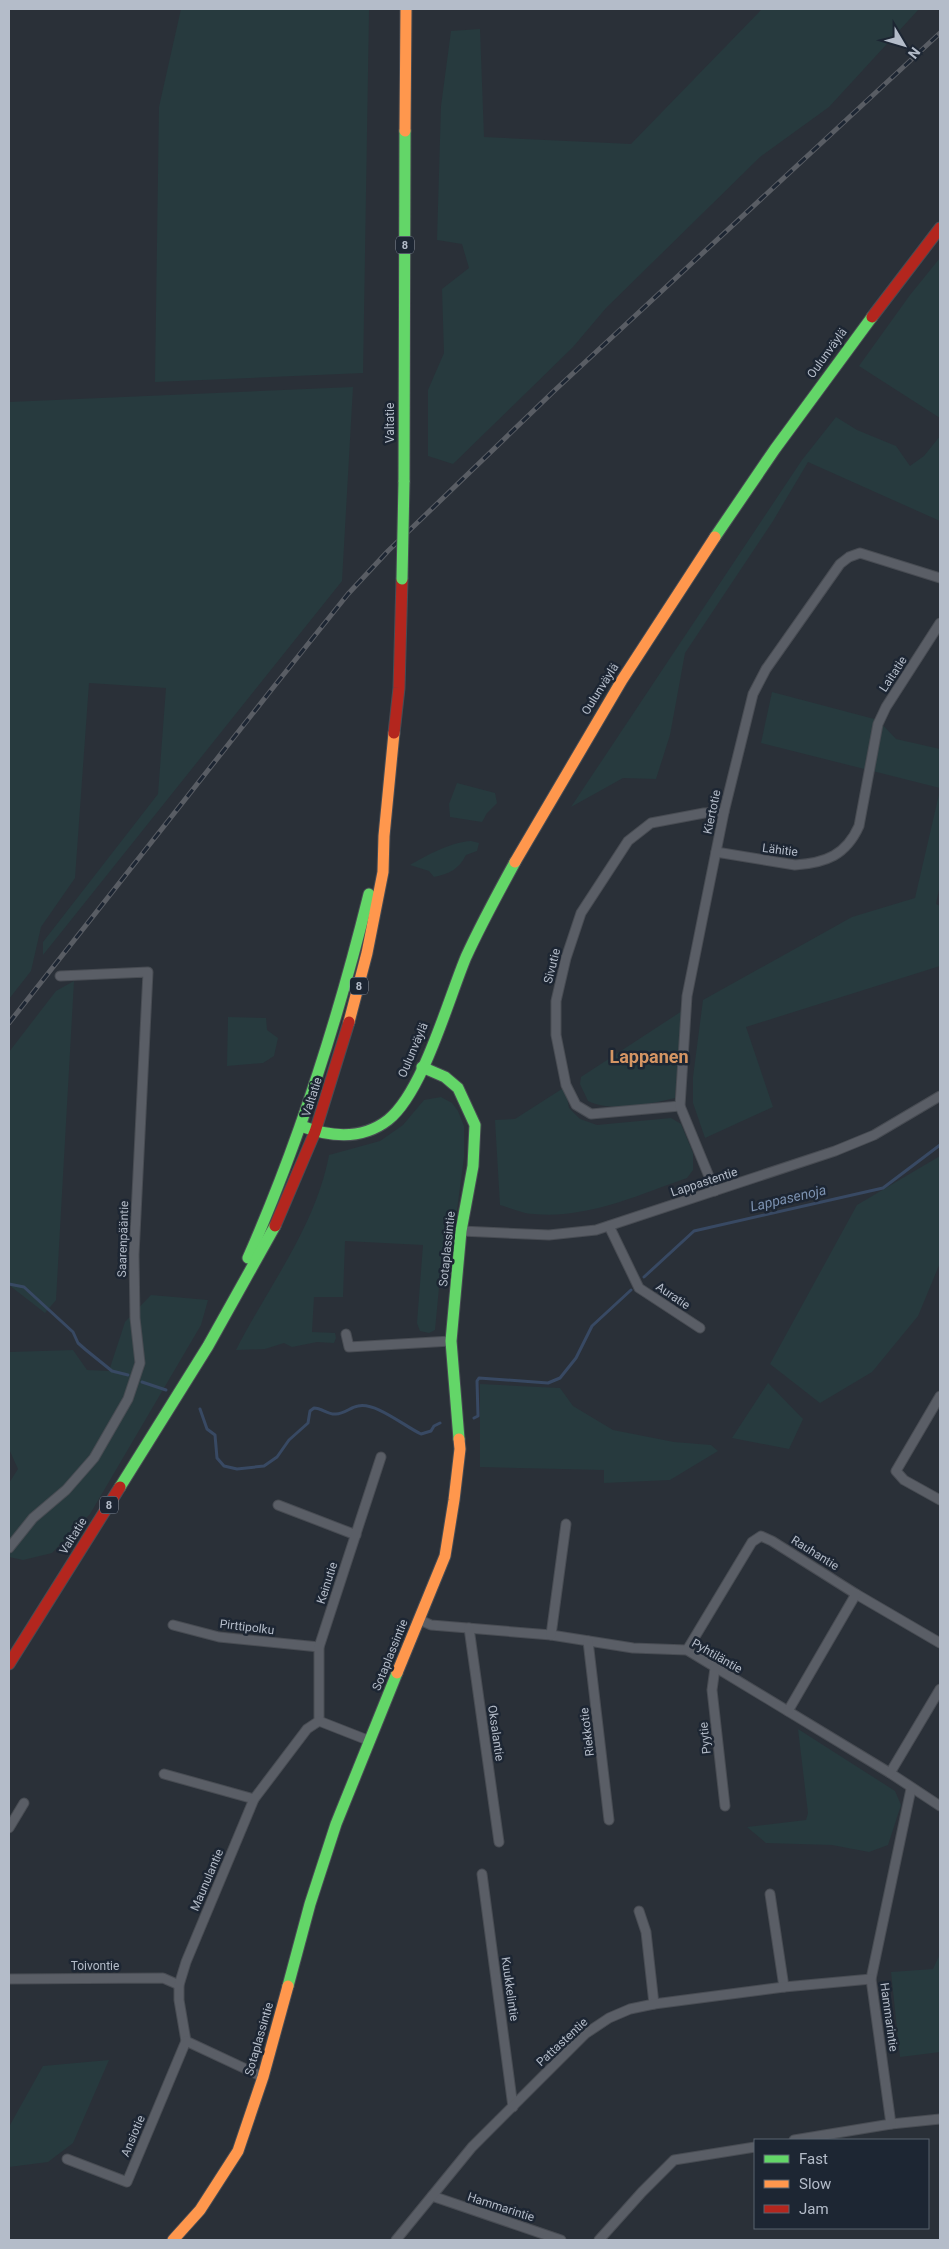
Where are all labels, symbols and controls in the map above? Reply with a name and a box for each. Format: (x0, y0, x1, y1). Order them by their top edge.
north arrow (879, 20, 929, 70)
text: N (905, 44, 924, 62)
road number: 8 (396, 236, 414, 254)
street label: Oulunväylä (804, 325, 850, 381)
street label: Valtatie (383, 403, 397, 443)
street label: Laitatie (876, 654, 910, 694)
street label: Oulunväylä (579, 661, 621, 717)
street label: Kiertotie (700, 789, 724, 835)
street label: Lähitie (761, 841, 799, 859)
street label: Sivutie (541, 947, 563, 985)
road number: 8 (350, 978, 368, 994)
street label: Oulunväylä (395, 1020, 431, 1080)
district label: Lappanen (609, 1046, 689, 1067)
street label: Valtatie (299, 1076, 325, 1118)
street label: Lappastentie (669, 1165, 739, 1199)
water label: Lappasenoja (748, 1181, 828, 1215)
street label: Saarenpääntie (115, 1200, 131, 1278)
street label: Sotaplassintie (436, 1211, 458, 1287)
street label: Auratie (653, 1280, 693, 1312)
road number: 8 (100, 1496, 118, 1514)
street label: Valtatie (56, 1515, 90, 1557)
street label: Rauhantie (789, 1533, 841, 1573)
street label: Keinutie (314, 1560, 340, 1606)
street label: Pirttipolku (219, 1617, 275, 1637)
street label: Sotaplassintie (369, 1617, 411, 1693)
street label: Pyhtiläntie (689, 1636, 745, 1676)
street label: Oksalantie (485, 1704, 507, 1762)
street label: Riekkotie (577, 1707, 597, 1757)
street label: Pyytie (696, 1721, 714, 1755)
street label: Maunulantie (188, 1847, 226, 1913)
street label: Kuukkelintie (499, 1956, 521, 2022)
street label: Toivontie (71, 1959, 119, 1973)
street label: Hammarintie (877, 1982, 901, 2052)
street label: Sotaplassintie (242, 2001, 276, 2077)
street label: Pattastentie (534, 2015, 590, 2069)
street label: Ansiotie (118, 2113, 148, 2159)
legend (754, 2139, 929, 2229)
text: Fast (799, 2150, 828, 2168)
text: Slow (799, 2175, 831, 2193)
street label: Hammarintie (466, 2190, 536, 2224)
text: Jam (799, 2200, 829, 2218)

